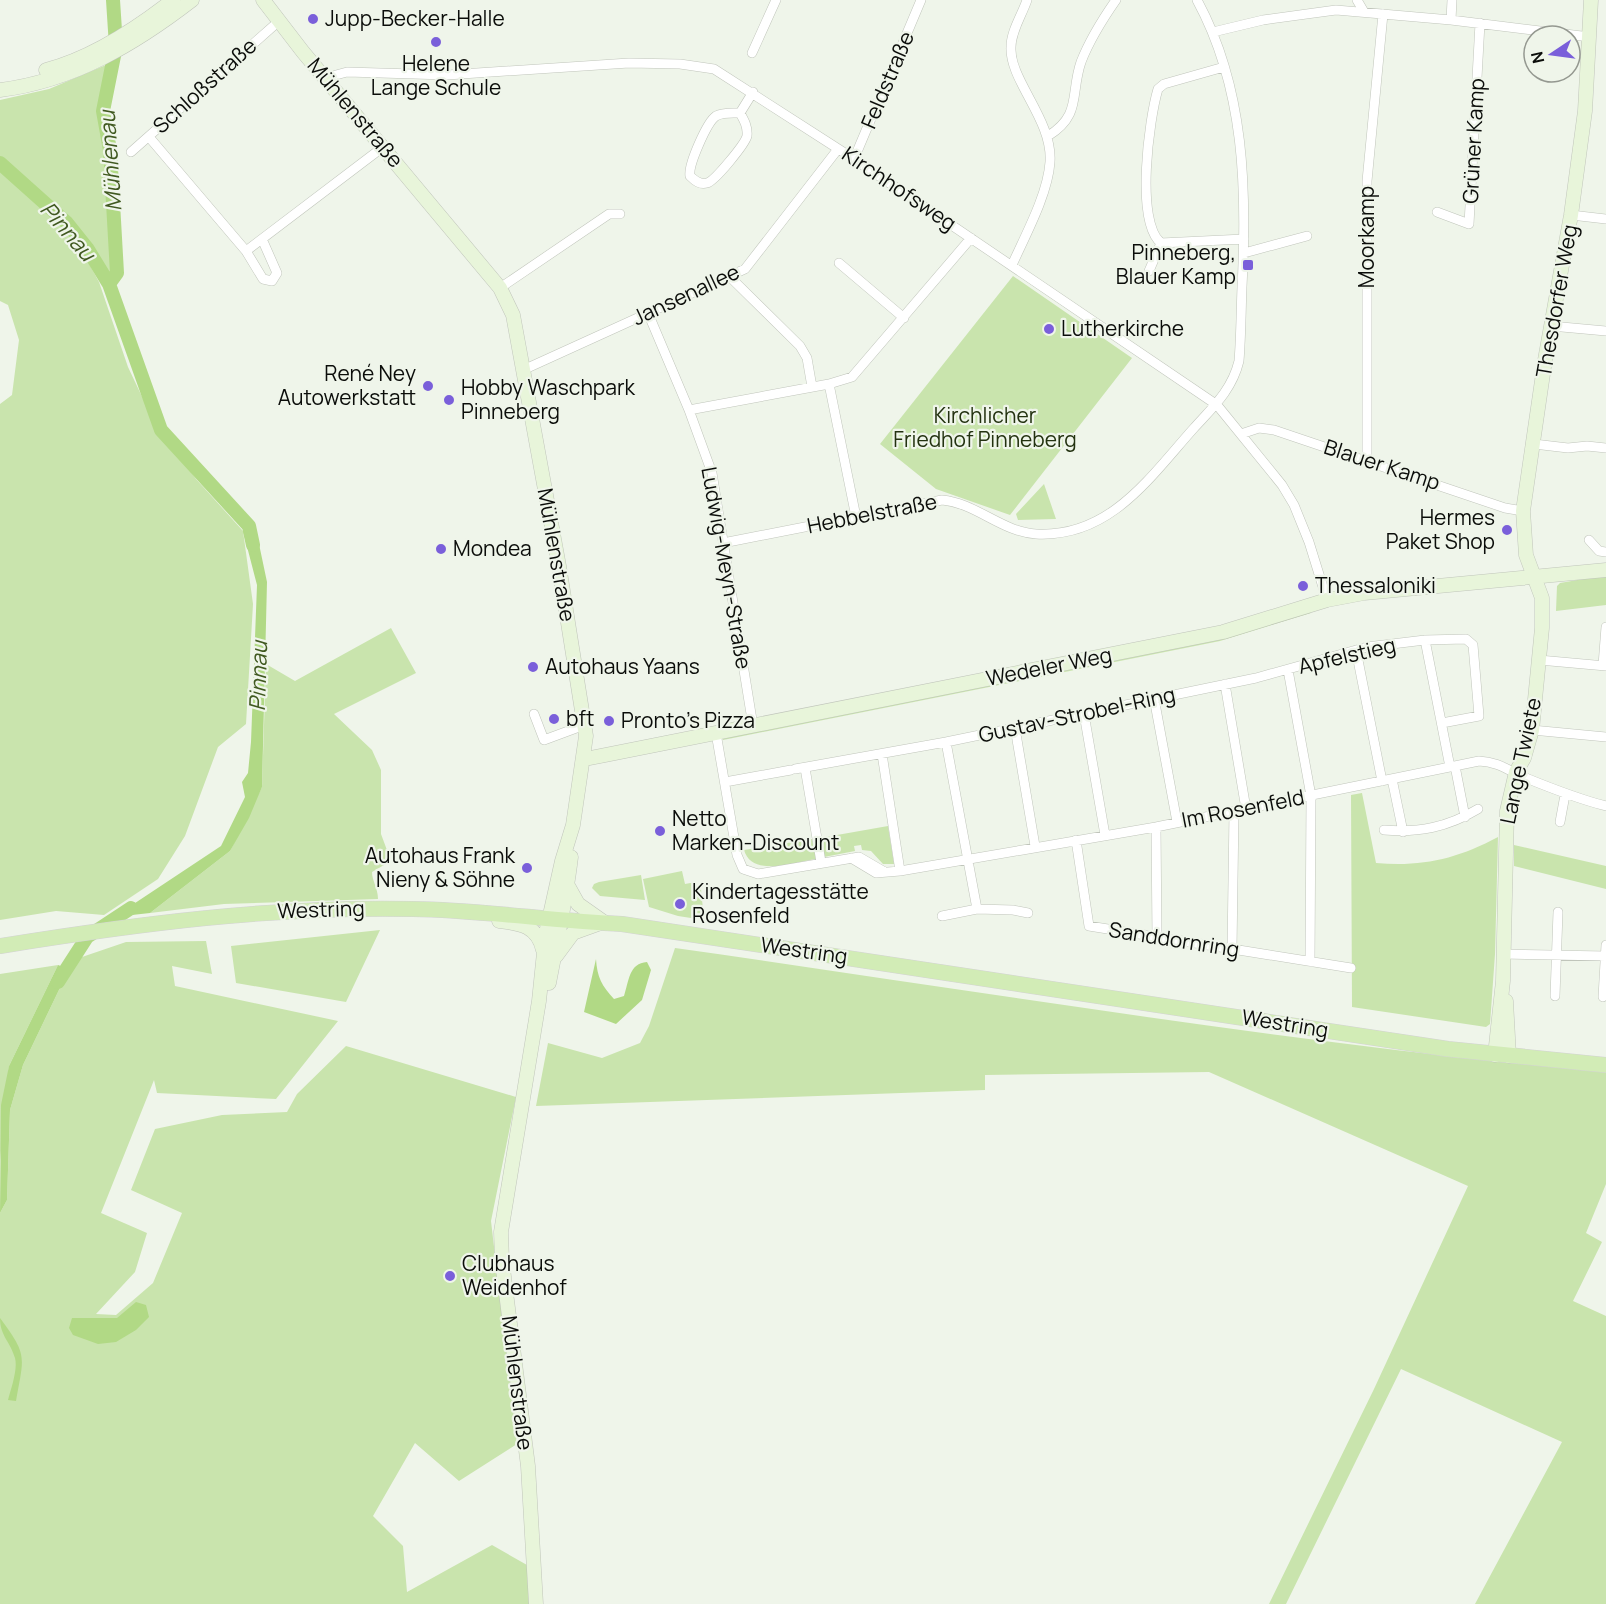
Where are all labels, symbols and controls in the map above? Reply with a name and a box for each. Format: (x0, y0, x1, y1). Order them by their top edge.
place label: Jupp-Becker-Halle (325, 4, 505, 32)
marker: Jupp-Becker-Halle (306, 12, 320, 26)
north arrow (1522, 24, 1582, 84)
street label: Feldstraße (854, 27, 920, 132)
street label: Schloßstraße (147, 31, 262, 139)
marker: Helene Lange Schule (429, 35, 443, 49)
place label: Helene Lange Schule (371, 49, 501, 101)
text: N (1525, 49, 1549, 65)
street label: Mühlenstraße (302, 52, 410, 173)
street label: Grüner Kamp (1456, 77, 1490, 204)
water label: Mühlenau (91, 108, 128, 212)
street label: Kirchhofsweg (837, 140, 962, 237)
street label: Moorkamp (1352, 186, 1380, 288)
water label: Pinnau (34, 195, 103, 269)
street label: Thesdorfer Weg (1529, 222, 1583, 380)
place label: Pinneberg, Blauer Kamp (1116, 238, 1236, 290)
street label: Jansenallee (627, 257, 744, 331)
marker: Pinneberg, Blauer Kamp (1241, 258, 1255, 272)
place label: Lutherkirche (1061, 314, 1184, 342)
marker: Lutherkirche (1042, 322, 1056, 336)
place label: René Ney Autowerkstatt (278, 359, 416, 411)
place label: Hobby Waschpark Pinneberg (461, 373, 636, 425)
marker: René Ney Autowerkstatt (421, 379, 435, 393)
marker: Hobby Waschpark Pinneberg (442, 393, 456, 407)
park label: Kirchlicher Friedhof Pinneberg (893, 401, 1077, 453)
street label: Blauer Kamp (1321, 432, 1444, 496)
street label: Ludwig-Meyn-Straße (695, 464, 759, 671)
street label: Mühlenstraße (531, 486, 582, 624)
street label: Hebbelstraße (804, 487, 939, 539)
place label: Hermes Paket Shop (1386, 503, 1495, 555)
marker: Hermes Paket Shop (1500, 523, 1514, 537)
place label: Mondea (453, 534, 532, 562)
marker: Mondea (434, 542, 448, 556)
place label: Thessaloniki (1315, 571, 1436, 599)
marker: Thessaloniki (1296, 579, 1310, 593)
street label: Apfelstieg (1295, 630, 1398, 680)
water label: Pinnau (242, 639, 274, 711)
street label: Wedeler Weg (984, 640, 1114, 692)
place label: Autohaus Yaans (545, 652, 700, 680)
marker: Autohaus Yaans (526, 660, 540, 674)
street label: Gustav-Strobel-Ring (976, 680, 1178, 749)
street label: Lange Twiete (1493, 695, 1547, 827)
place label: bft (566, 704, 594, 732)
place label: Pronto's Pizza (621, 706, 755, 734)
marker: bft (547, 712, 561, 726)
marker: Pronto's Pizza (602, 714, 616, 728)
street label: Im Rosenfeld (1179, 782, 1307, 834)
place label: Netto Marken-Discount (672, 804, 839, 856)
marker: Netto Marken-Discount (653, 824, 667, 838)
place label: Autohaus Frank Nieny & Söhne (365, 841, 516, 893)
marker: Autohaus Frank Nieny & Söhne (520, 861, 534, 875)
place label: Kindertagesstätte Rosenfeld (692, 877, 869, 929)
street label: Westring (277, 893, 365, 925)
marker: Kindertagesstätte Rosenfeld (673, 897, 687, 911)
street label: Sanddornring (1107, 915, 1241, 963)
street label: Westring (759, 930, 849, 970)
street label: Westring (1240, 1002, 1331, 1044)
place label: Clubhaus Weidenhof (462, 1249, 567, 1301)
marker: Clubhaus Weidenhof (443, 1269, 457, 1283)
street label: Mühlenstraße (496, 1314, 540, 1452)

